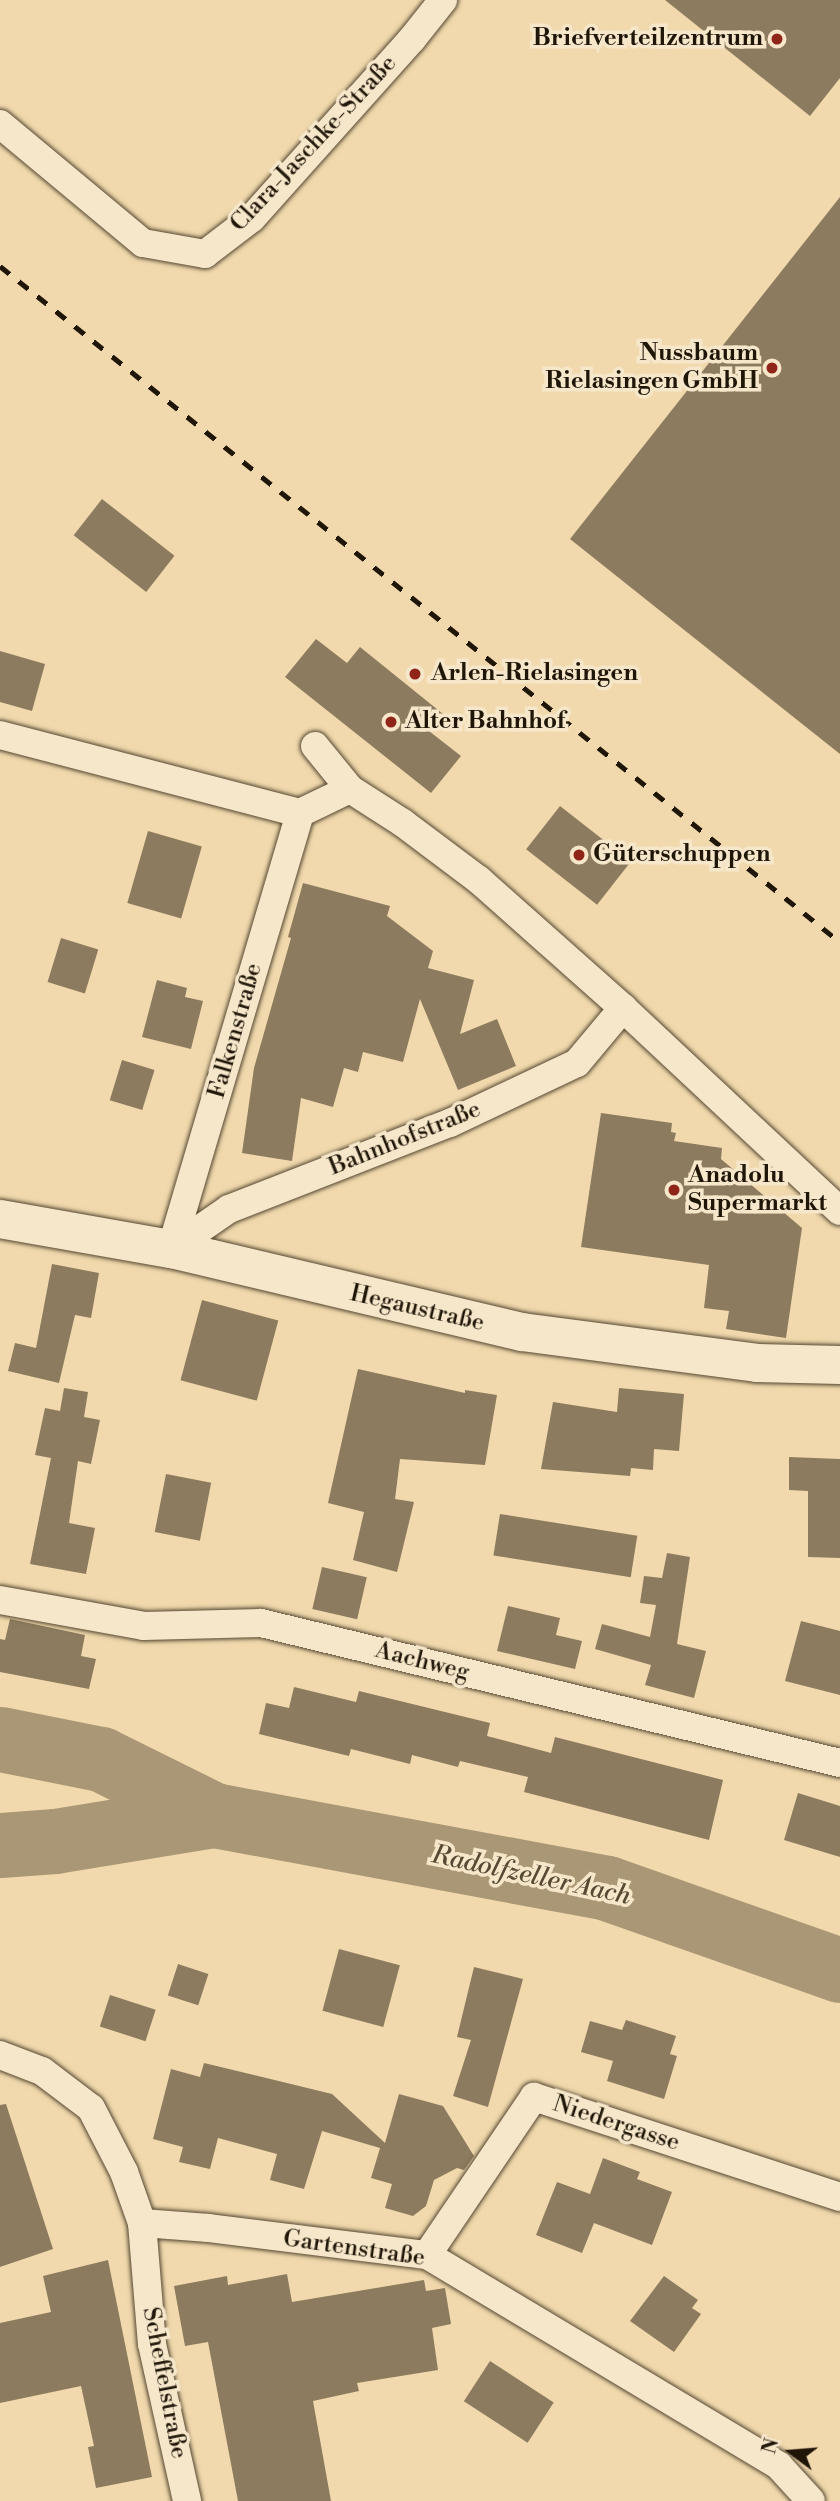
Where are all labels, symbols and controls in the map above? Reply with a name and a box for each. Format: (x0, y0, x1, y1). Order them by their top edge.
place label: Briefverteilzentrum (533, 25, 763, 53)
marker: Briefverteilzentrum (769, 31, 785, 47)
street label: Clara-Jaschke-Straße (225, 50, 403, 238)
place label: Nussbaum Rielasingen GmbH (545, 340, 758, 396)
marker: Nussbaum Rielasingen GmbH (764, 360, 780, 376)
place label: Arlen-Rielasingen (431, 660, 638, 688)
marker: Arlen-Rielasingen (405, 664, 425, 684)
place label: Alter Bahnhof (405, 708, 565, 736)
marker: Alter Bahnhof (383, 714, 399, 730)
place label: Güterschuppen (593, 841, 770, 869)
marker: Güterschuppen (571, 847, 587, 863)
street label: Falkenstraße (203, 960, 269, 1102)
street label: Bahnhofstraße (325, 1095, 485, 1183)
place label: Anadolu Supermarkt (688, 1162, 827, 1218)
marker: Anadolu Supermarkt (666, 1182, 682, 1198)
street label: Hegaustraße (347, 1280, 487, 1338)
street label: Aachweg (372, 1636, 472, 1688)
water label: Radolfzeller Aach (429, 1840, 633, 1912)
street label: Niedergasse (549, 2090, 683, 2158)
street label: Gartenstraße (281, 2225, 427, 2273)
street label: Scheffelstraße (135, 2305, 193, 2461)
north arrow (756, 2417, 826, 2487)
text: N (757, 2436, 784, 2457)

